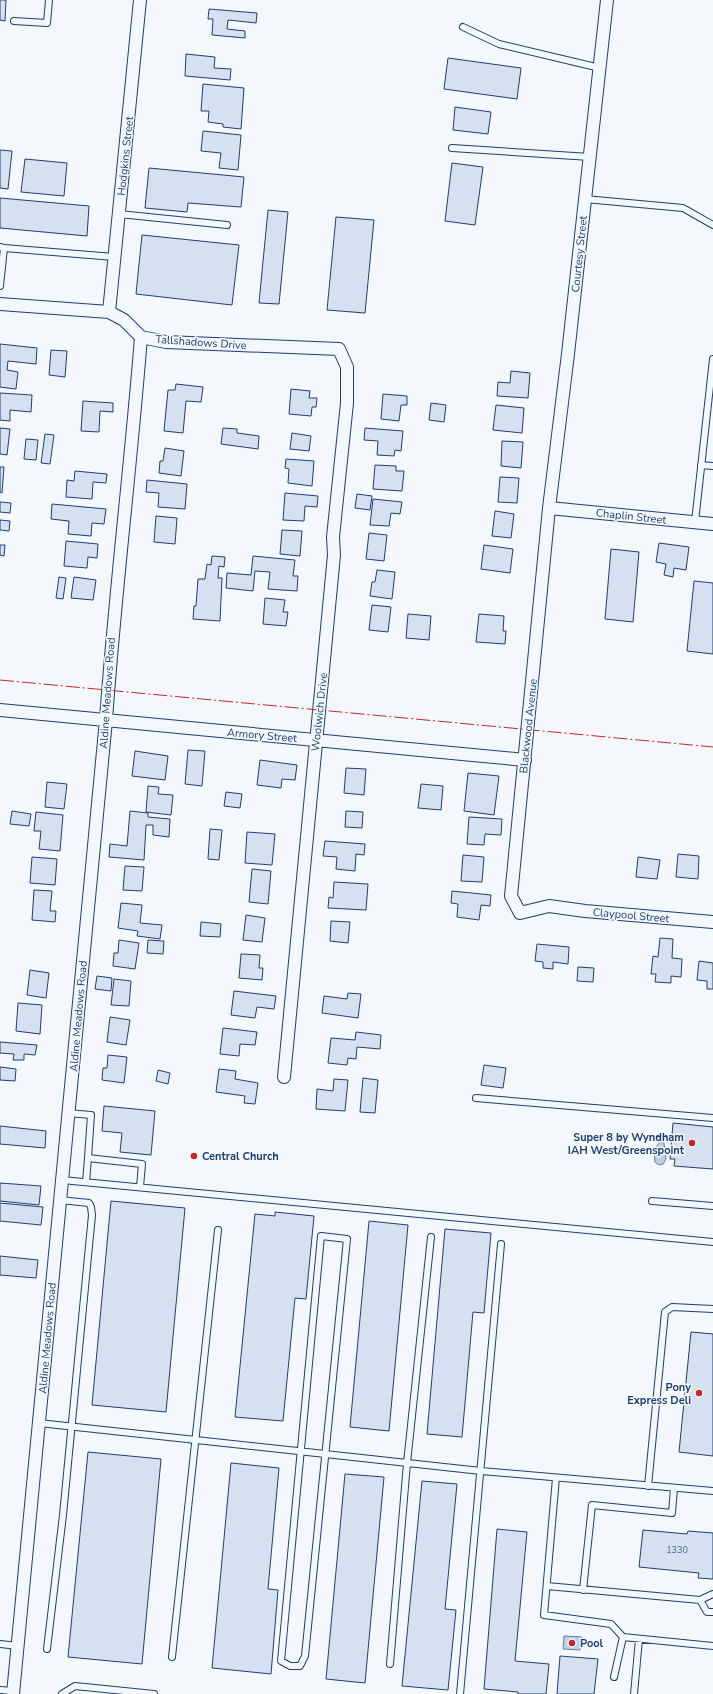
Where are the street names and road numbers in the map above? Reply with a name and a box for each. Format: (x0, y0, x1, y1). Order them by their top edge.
street label: Hodgkins Street (114, 115, 137, 197)
street label: Courtesy Street (568, 215, 591, 293)
street label: Tallshadows Drive (155, 332, 247, 353)
street label: Chaplin Street (595, 505, 667, 528)
street label: Aldine Meadows Road (96, 637, 119, 749)
street label: Woolwich Drive (308, 672, 331, 752)
street label: Blackwood Avenue (516, 678, 541, 774)
street label: Armory Street (226, 725, 298, 746)
street label: Claypool Street (592, 905, 670, 926)
street label: Aldine Meadows Road (66, 960, 91, 1072)
street label: Aldine Meadows Road (35, 1282, 60, 1394)

